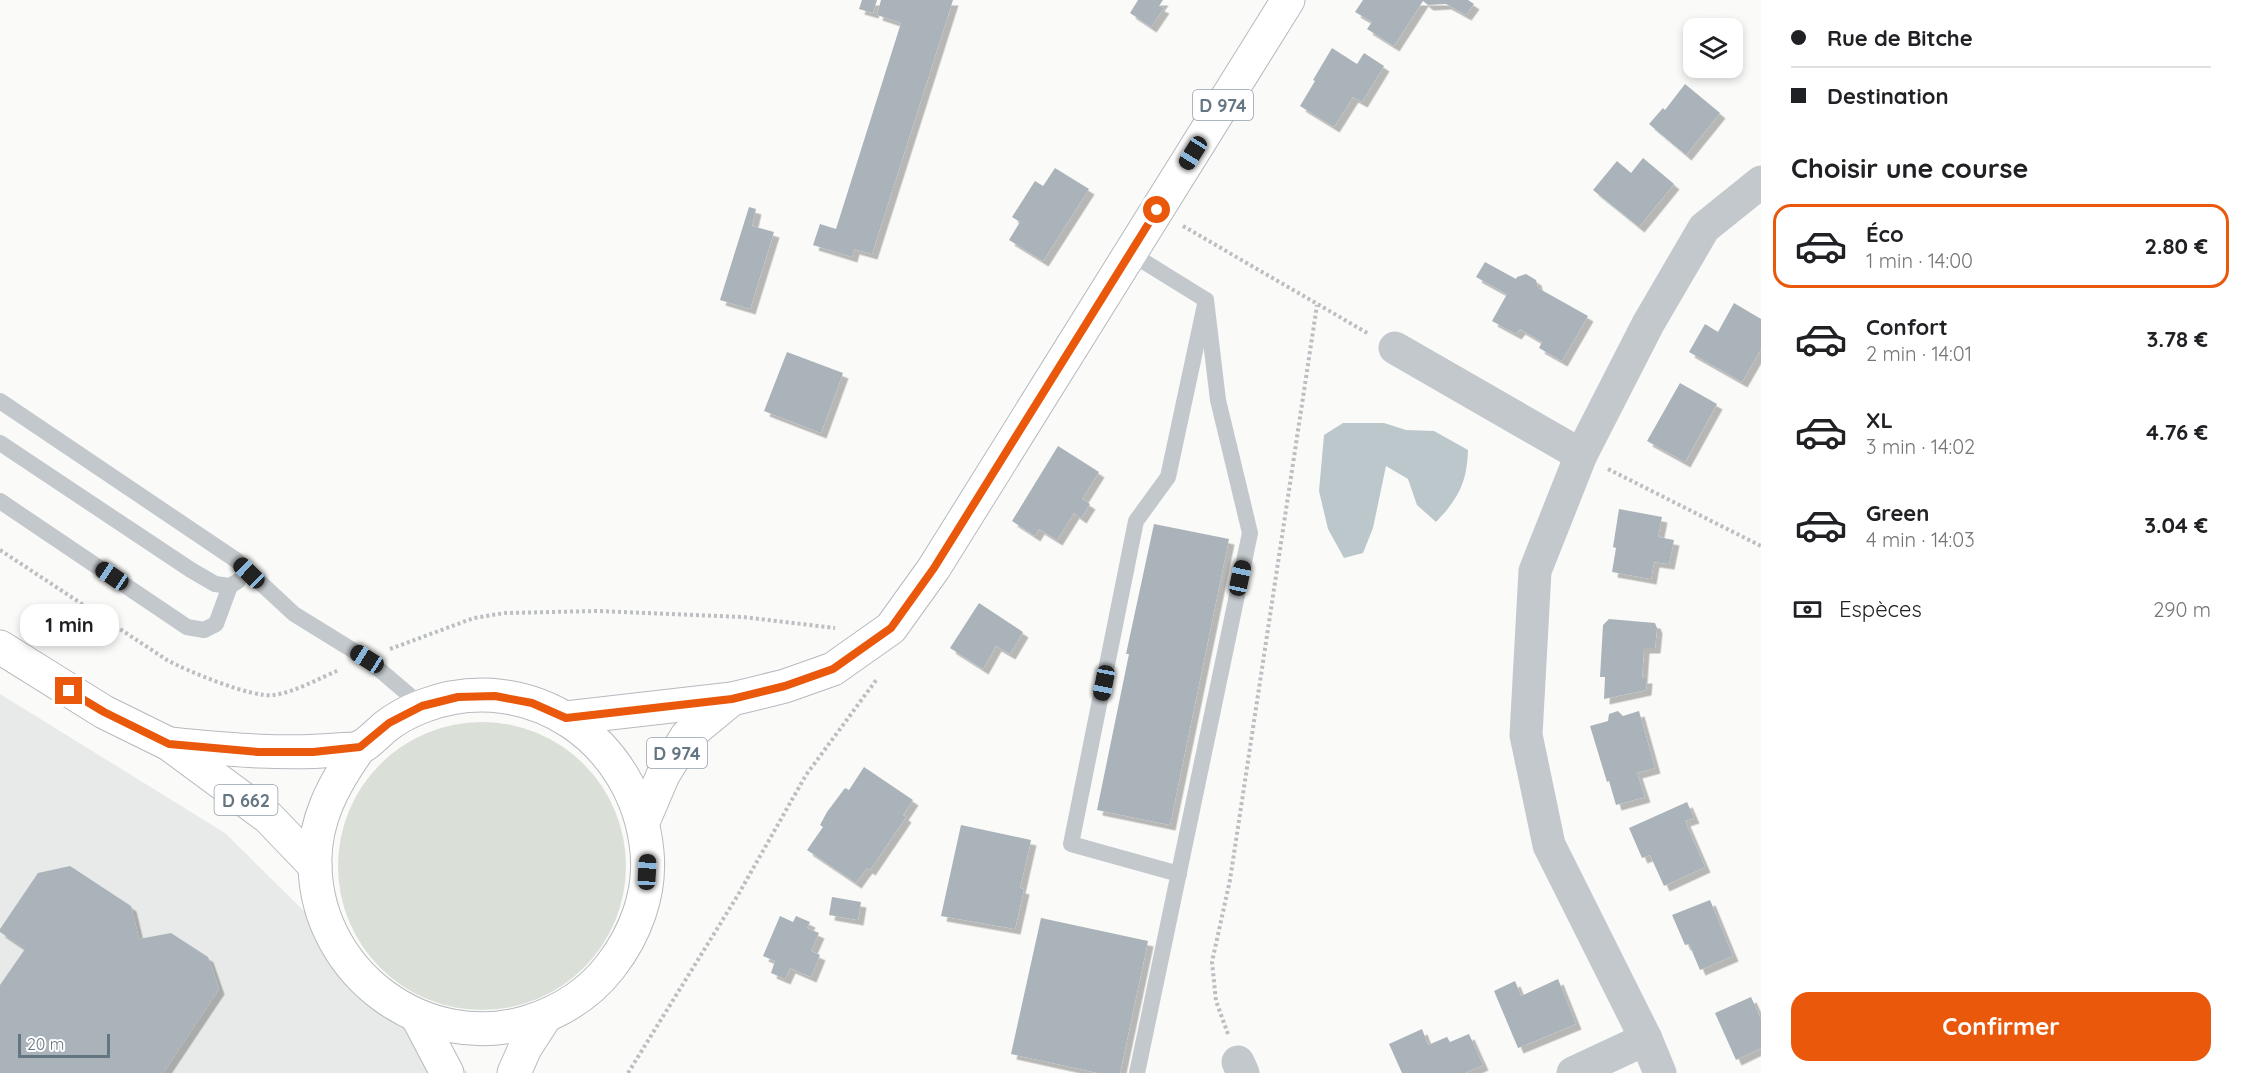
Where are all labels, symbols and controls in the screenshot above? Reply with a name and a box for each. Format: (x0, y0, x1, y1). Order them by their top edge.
map controls (1683, 18, 1743, 78)
button: layers (1683, 18, 1743, 78)
text: Rue de Bitche (1827, 24, 1973, 52)
text: Destination (1827, 82, 1949, 110)
road number: D 974 (1193, 90, 1253, 120)
car (1176, 133, 1210, 173)
text: Choisir une course (1791, 151, 2028, 185)
route start (1143, 196, 1170, 223)
icon: car (1794, 219, 1848, 273)
text: Éco (1866, 220, 1904, 248)
text: 2.80 € (2144, 232, 2208, 260)
text: 1 min · 14:00 (1866, 248, 1973, 273)
icon: car (1794, 312, 1848, 366)
text: Confort (1866, 313, 1948, 341)
text: 3.78 € (2147, 325, 2208, 353)
text: 2 min · 14:01 (1866, 341, 1972, 366)
icon: car (1794, 405, 1848, 459)
text: XL (1866, 406, 1893, 434)
text: 4.76 € (2146, 418, 2208, 446)
text: 3 min · 14:02 (1866, 434, 1975, 459)
icon: car (1794, 498, 1848, 552)
text: Green (1866, 499, 1929, 527)
text: 3.04 € (2144, 511, 2208, 539)
text: 4 min · 14:03 (1866, 527, 1975, 552)
car (230, 554, 268, 592)
car (92, 558, 132, 594)
car (1227, 559, 1253, 597)
icon: cash (1791, 593, 1824, 626)
text: Espèces (1839, 595, 1922, 623)
text: 290 m (2153, 597, 2211, 622)
callout: 1 min (20, 604, 118, 646)
text: 1 min (45, 612, 94, 637)
car (347, 642, 387, 676)
car (1092, 664, 1116, 702)
route end (55, 677, 82, 704)
road number: D 974 (647, 738, 707, 768)
road number: D 662 (214, 785, 278, 815)
car (637, 854, 657, 890)
button: Confirmer (1791, 992, 2211, 1061)
scale bar (18, 1031, 110, 1058)
text: 20 m (27, 1034, 64, 1054)

